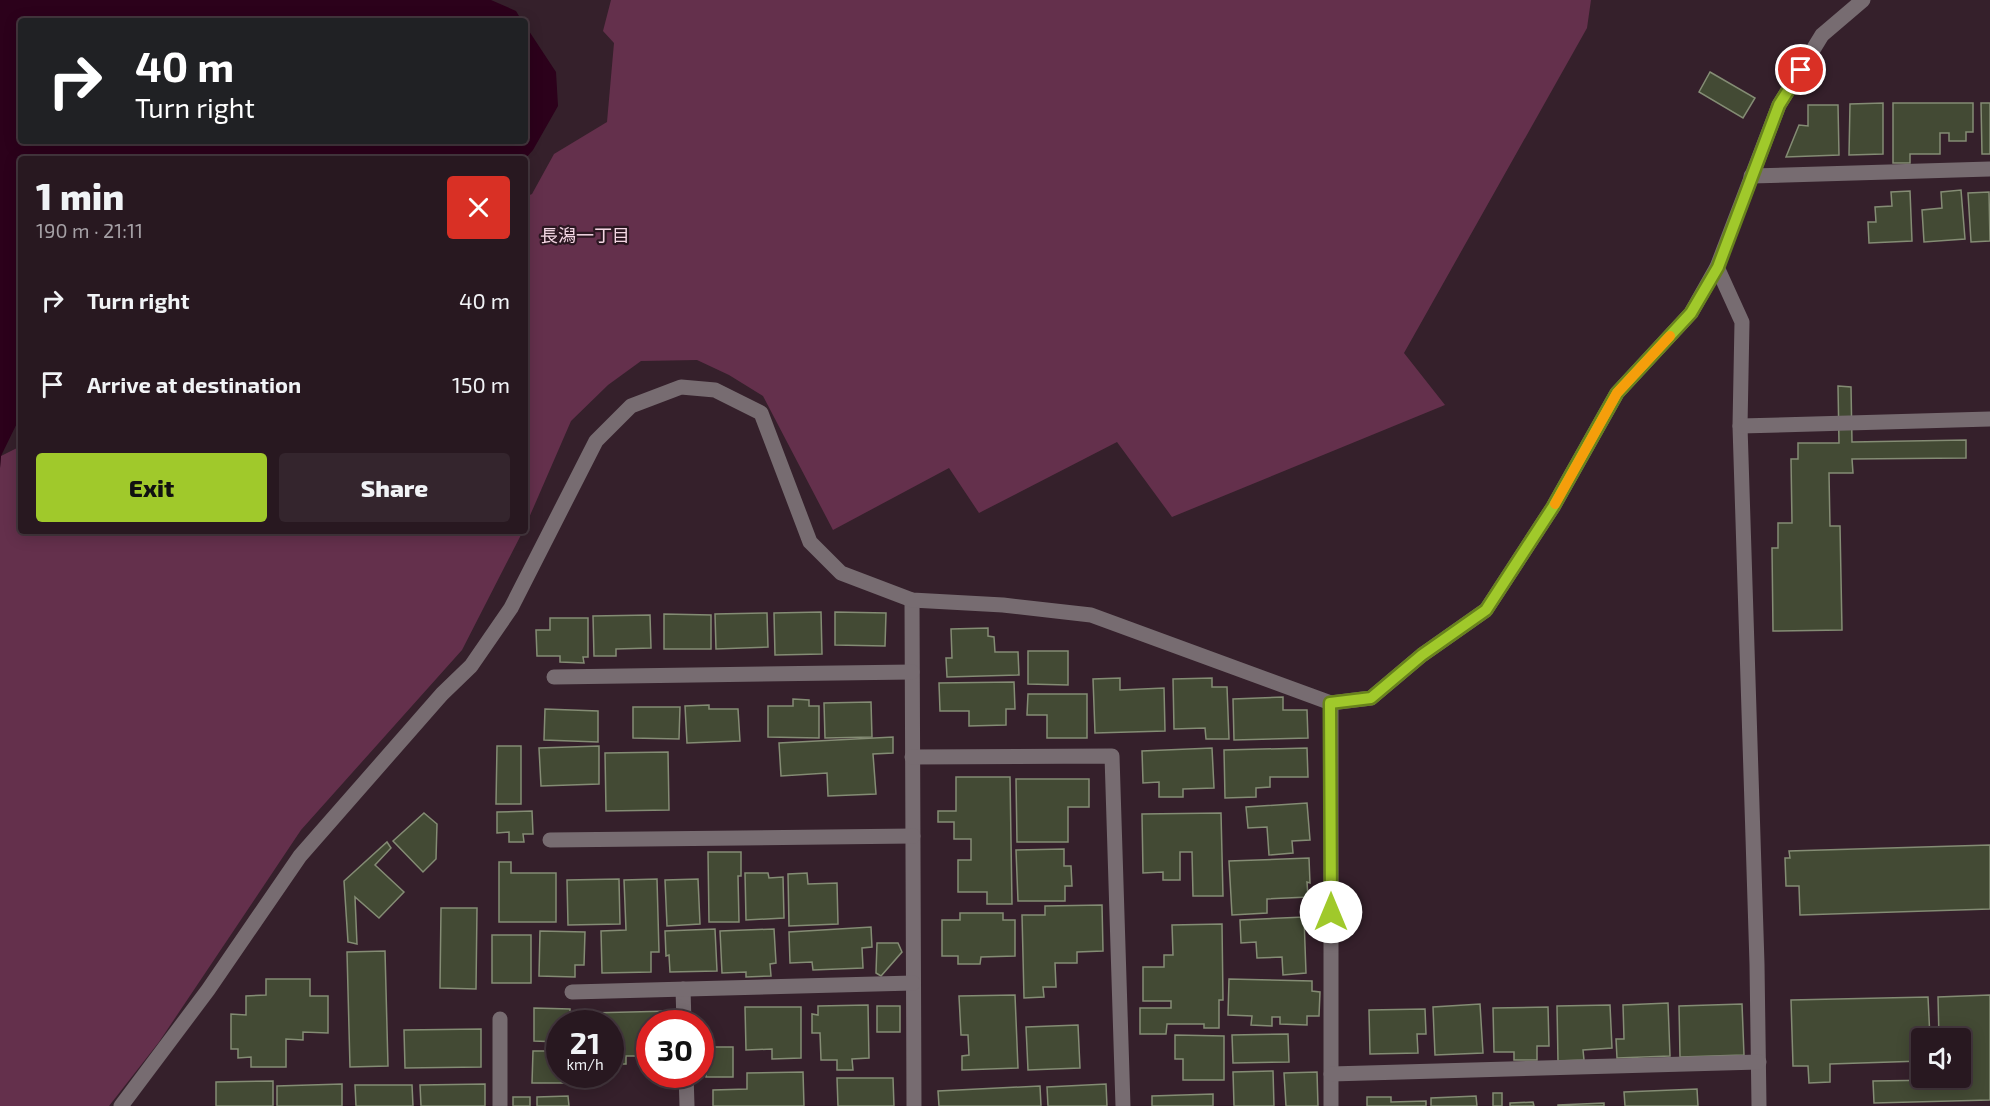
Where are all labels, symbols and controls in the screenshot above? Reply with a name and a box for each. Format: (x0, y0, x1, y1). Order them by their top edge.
text: 40 m (135, 40, 234, 90)
icon: right (36, 42, 114, 120)
pin (1775, 44, 1826, 95)
icon: arrive (1784, 53, 1817, 86)
text: Turn right (135, 91, 255, 123)
text: 1 min (36, 174, 124, 217)
button: close (447, 176, 510, 239)
text: 190 m · 21:11 (36, 218, 143, 242)
district label: 長潟一丁目 (540, 224, 630, 246)
icon: right (36, 284, 69, 317)
text: Turn right (87, 287, 189, 313)
text: 40 m (459, 287, 510, 313)
icon: arrive (36, 368, 69, 401)
text: Arrive at destination (87, 371, 301, 397)
text: 150 m (452, 371, 510, 397)
button: Exit (36, 453, 267, 522)
button: Share (279, 453, 510, 522)
position arrow (1299, 880, 1363, 944)
speed limit sign: 30 (636, 1010, 714, 1088)
text: 21 (570, 1024, 600, 1060)
map controls (1911, 1028, 1971, 1088)
button: sound (1911, 1028, 1971, 1088)
text: km/h (566, 1055, 604, 1073)

